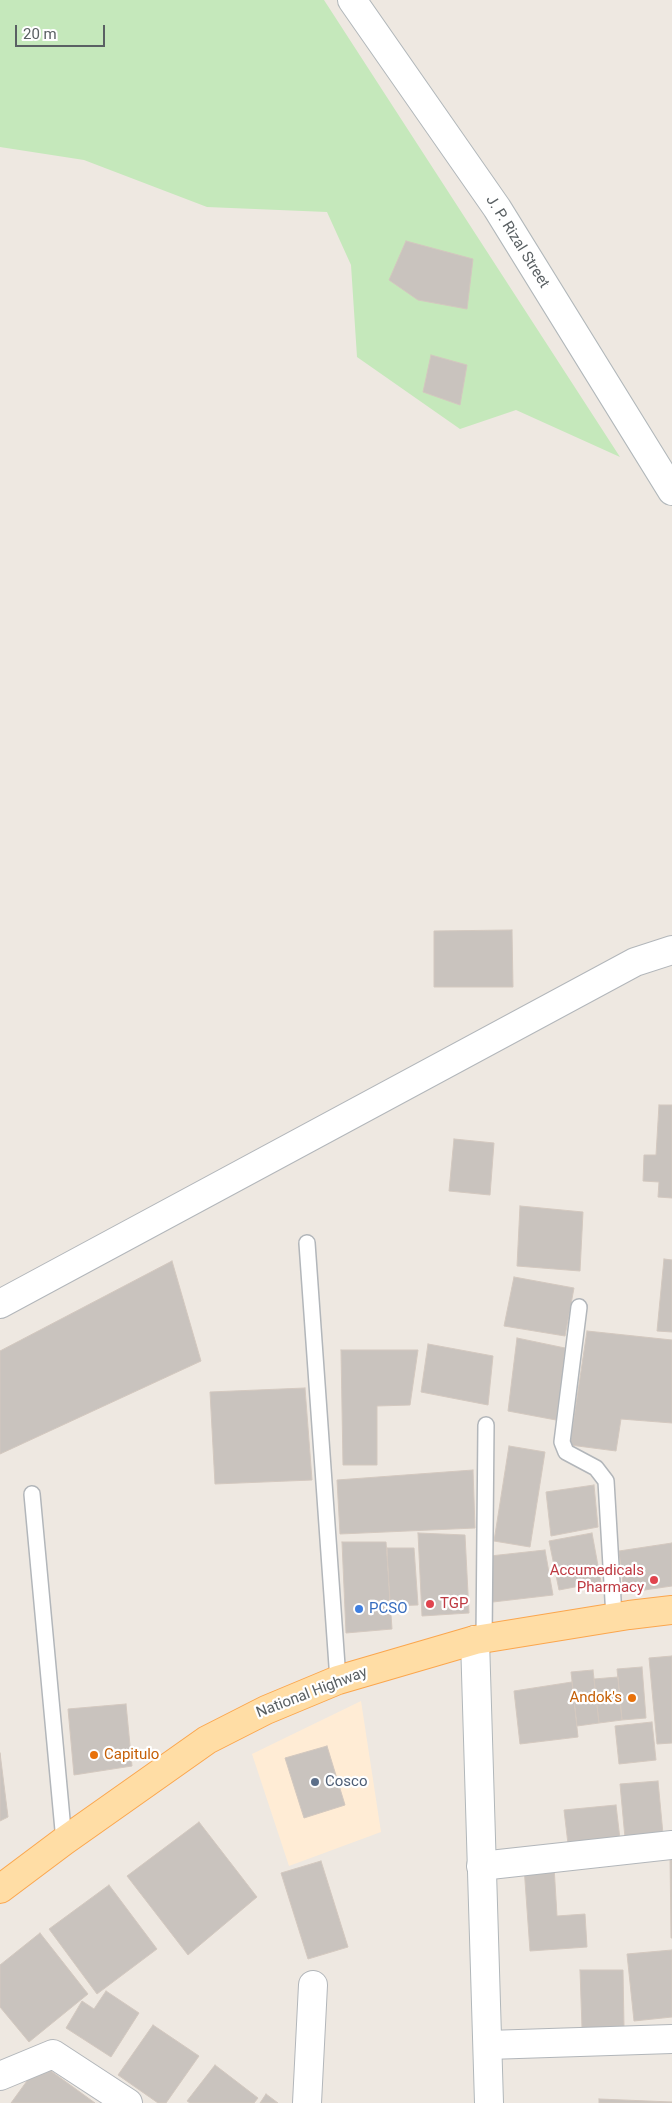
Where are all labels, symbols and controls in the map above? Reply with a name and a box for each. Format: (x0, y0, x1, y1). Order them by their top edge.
scale bar (18, 15, 108, 47)
text: 20 m (23, 25, 57, 43)
street label: J. P. Rizal Street (481, 192, 553, 292)
place label: Accumedicals Pharmacy (550, 1562, 644, 1597)
marker: Accumedicals Pharmacy (648, 1574, 660, 1586)
place label: TGP (440, 1595, 468, 1613)
marker: TGP (424, 1598, 436, 1610)
place label: PCSO (369, 1600, 407, 1618)
marker: PCSO (353, 1603, 365, 1615)
street label: National Highway (254, 1664, 370, 1722)
place label: Andok's (570, 1689, 622, 1707)
marker: Andok's (626, 1692, 638, 1704)
place label: Capitulo (104, 1746, 159, 1764)
marker: Capitulo (88, 1749, 100, 1761)
place label: Cosco (325, 1773, 367, 1791)
marker: Cosco (309, 1776, 321, 1788)

